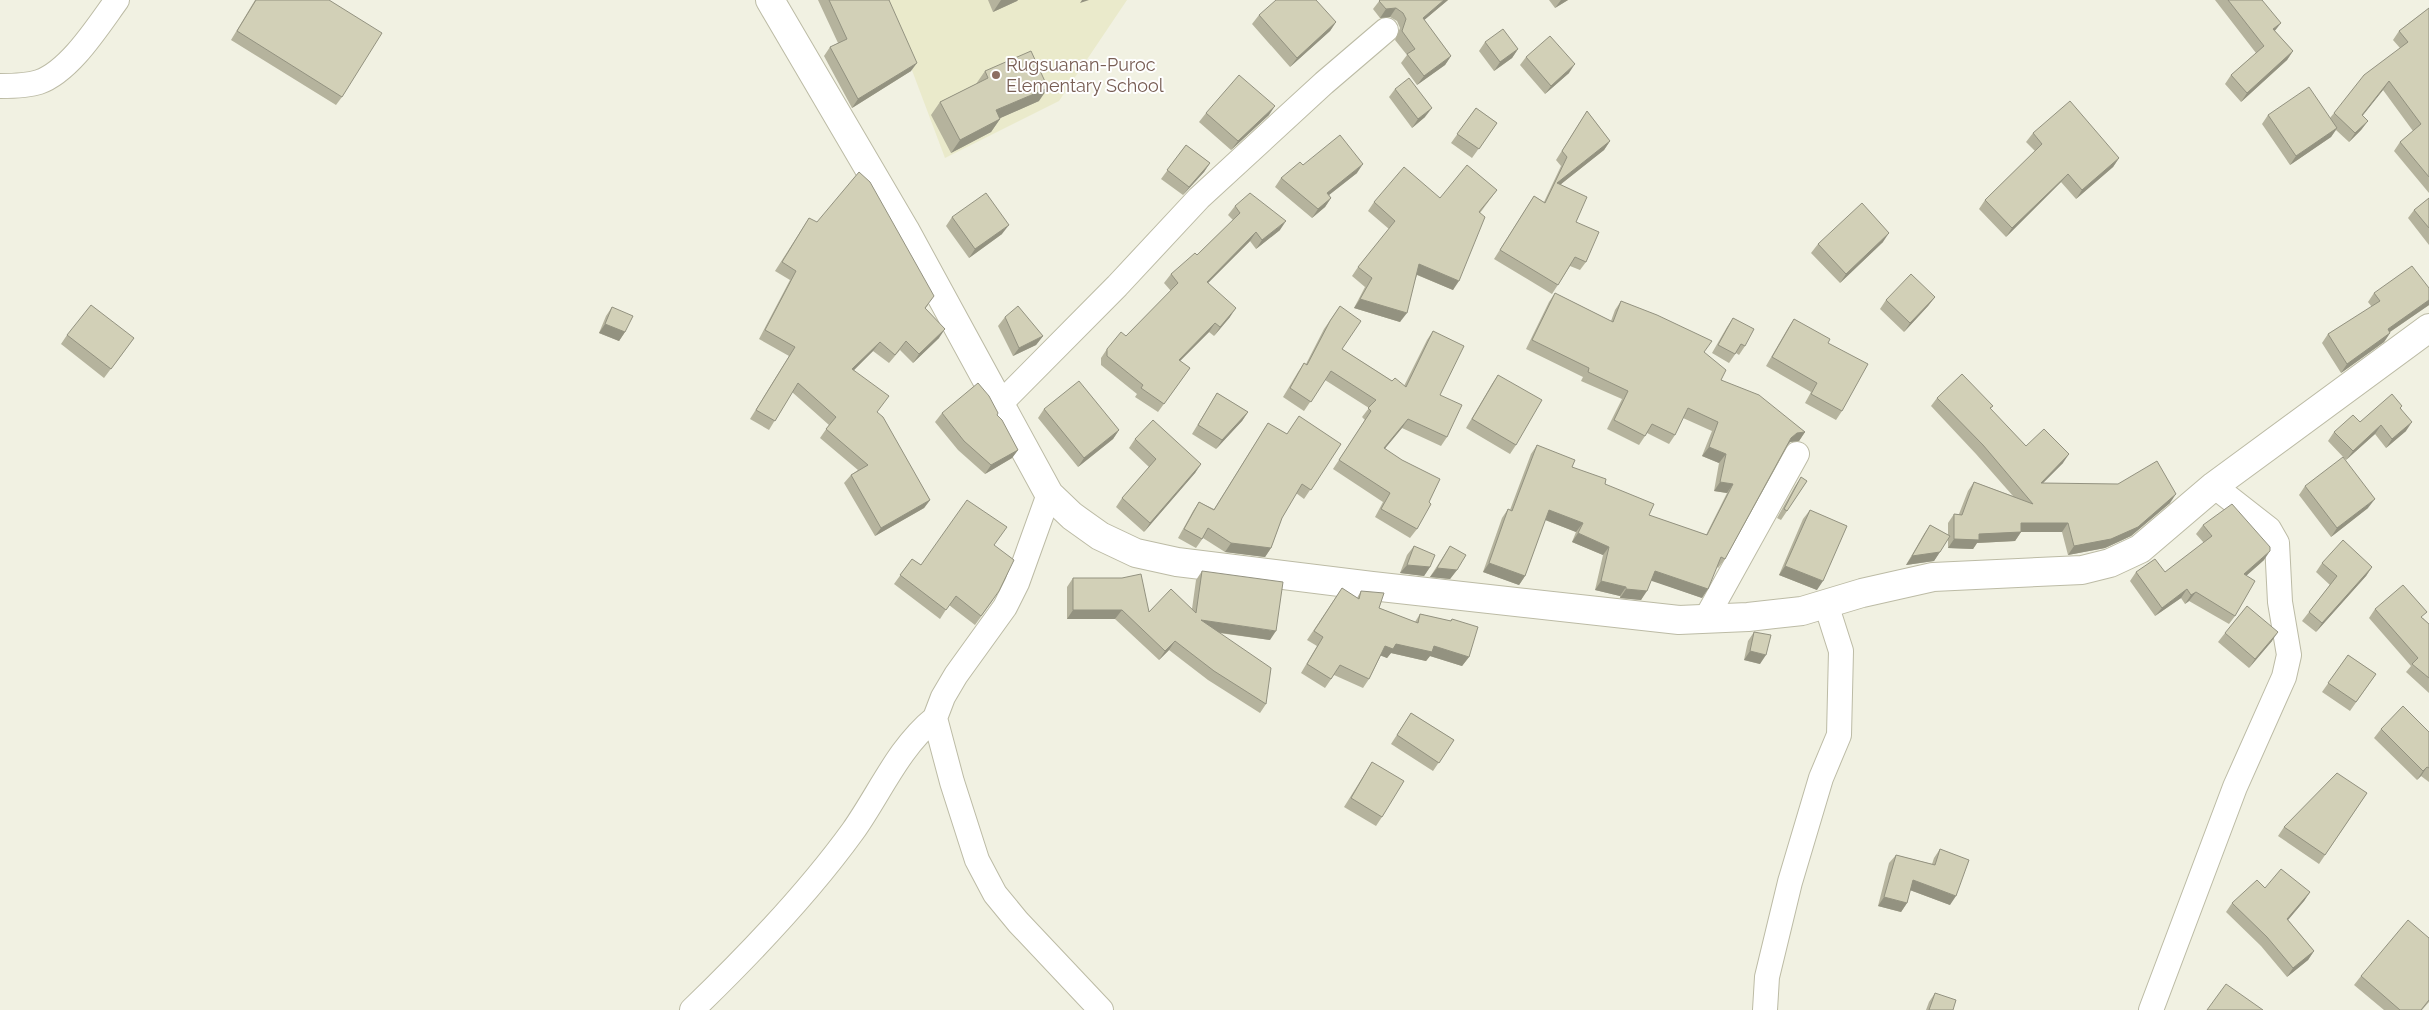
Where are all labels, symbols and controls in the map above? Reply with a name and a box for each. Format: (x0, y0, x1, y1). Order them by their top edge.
place label: Rugsuanan-Puroc Elementary School (1006, 54, 1164, 96)
marker: Rugsuanan-Puroc Elementary School (990, 69, 1002, 81)

